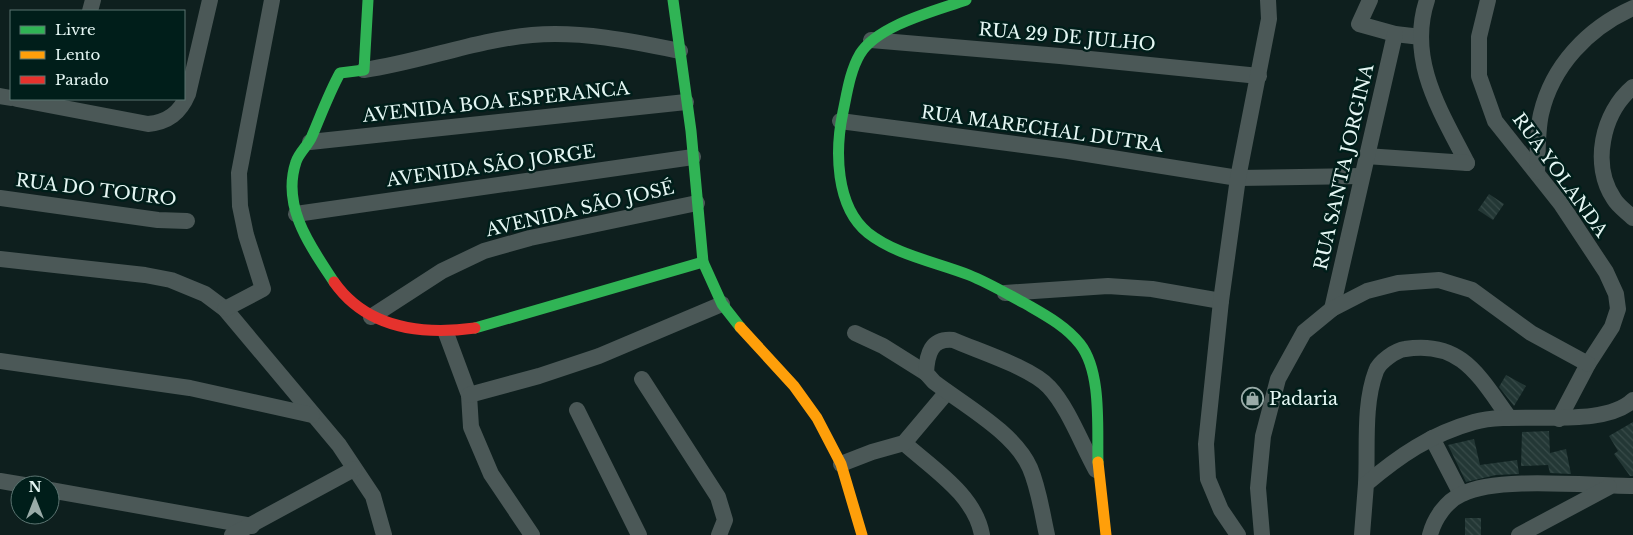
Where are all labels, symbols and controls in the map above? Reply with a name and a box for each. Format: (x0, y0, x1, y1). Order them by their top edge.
legend (10, 10, 185, 100)
street label: RUA 29 DE JULHO (978, 18, 1156, 56)
text: Livre (55, 20, 96, 39)
text: Lento (55, 45, 101, 64)
street label: RUA SANTA JORGINA (1310, 61, 1379, 272)
text: Parado (55, 70, 109, 89)
street label: AVENIDA BOA ESPERANCA (360, 77, 632, 127)
street label: RUA MARECHAL DUTRA (920, 101, 1165, 157)
street label: RUA YOLANDA (1508, 109, 1613, 242)
street label: AVENIDA SÃO JORGE (384, 138, 597, 192)
street label: RUA DO TOURO (14, 169, 178, 211)
street label: AVENIDA SÃO JOSÉ (482, 175, 676, 242)
shop icon: Padaria (1241, 387, 1265, 411)
place label: Padaria (1269, 388, 1338, 410)
north arrow (10, 475, 60, 525)
text: N (28, 478, 42, 496)

